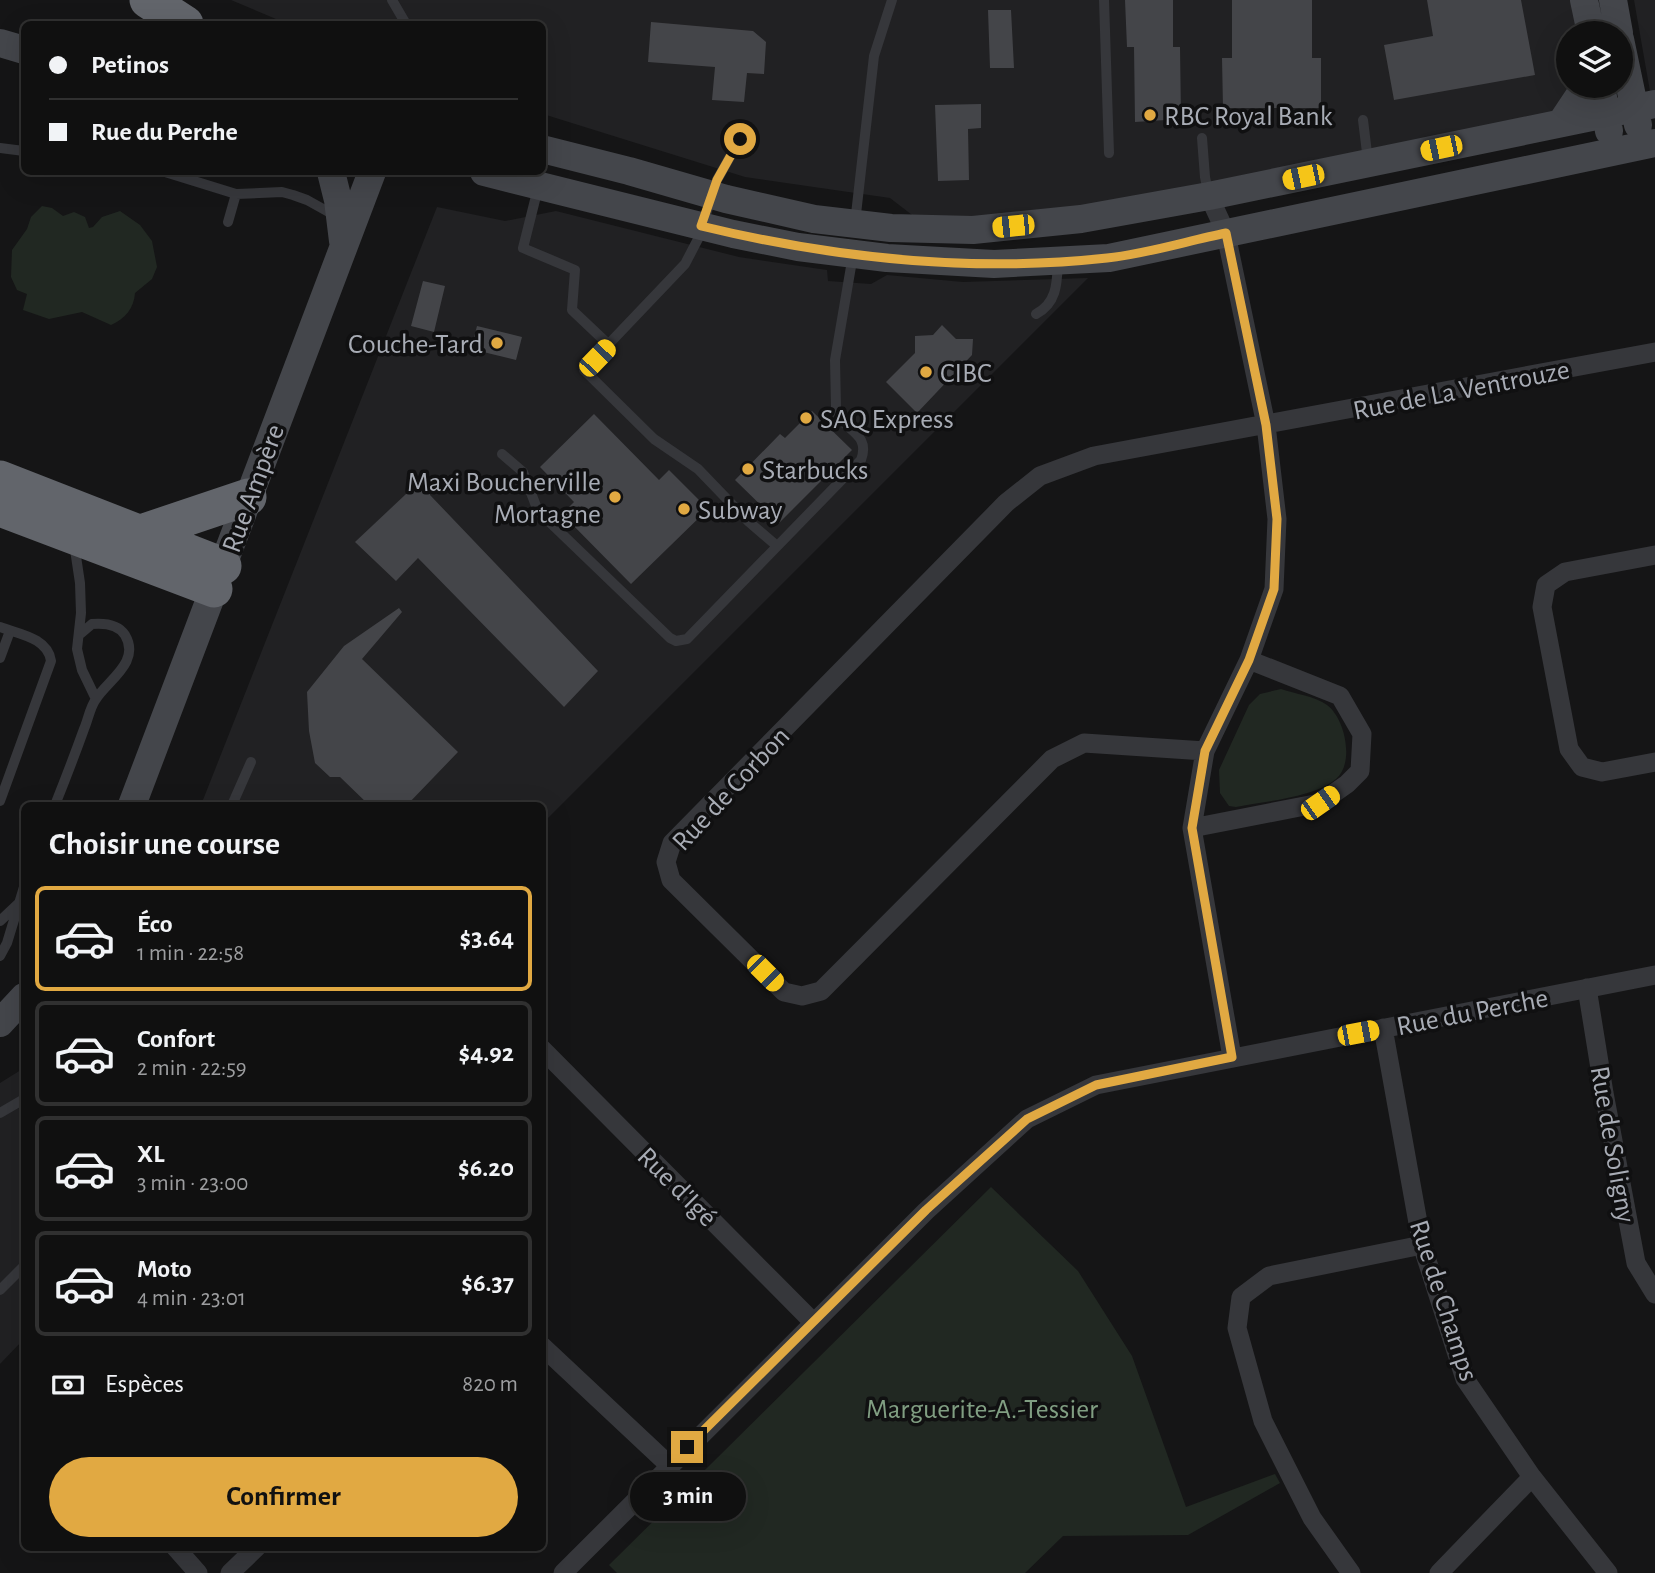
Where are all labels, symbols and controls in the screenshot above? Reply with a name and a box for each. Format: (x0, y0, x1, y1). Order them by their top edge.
map controls (1556, 21, 1633, 98)
button: layers (1556, 21, 1633, 98)
text: Petinos (91, 52, 169, 78)
place label: RBC Royal Bank (1164, 103, 1333, 131)
marker: RBC Royal Bank (1142, 107, 1158, 123)
text: Rue du Perche (91, 119, 238, 145)
route start (724, 123, 756, 155)
car (1419, 133, 1464, 163)
car (1281, 162, 1326, 192)
car (992, 213, 1035, 239)
place label: Couche-Tard (348, 331, 483, 359)
marker: Couche-Tard (489, 335, 505, 351)
car (575, 336, 620, 380)
street label: Rue de La Ventrouze (1351, 356, 1572, 426)
place label: CIBC (940, 360, 992, 388)
marker: CIBC (918, 364, 934, 380)
place label: SAQ Express (820, 406, 954, 434)
marker: SAQ Express (798, 410, 814, 426)
street label: Rue Ampère (218, 421, 290, 557)
place label: Starbucks (762, 457, 868, 485)
marker: Starbucks (740, 461, 756, 477)
place label: Maxi Boucherville Mortagne (407, 469, 601, 529)
marker: Maxi Boucherville Mortagne (607, 489, 623, 505)
place label: Subway (698, 497, 782, 525)
marker: Subway (676, 501, 692, 517)
street label: Rue de Corbon (667, 722, 795, 857)
car (1297, 782, 1344, 824)
text: Choisir une course (49, 828, 280, 860)
icon: car (53, 907, 116, 970)
text: Éco (137, 911, 173, 937)
text: $3.64 (460, 925, 514, 951)
text: 1 min · 22:58 (137, 942, 244, 965)
car (743, 951, 788, 995)
street label: Rue du Perche (1394, 985, 1551, 1041)
car (1336, 1019, 1381, 1047)
icon: car (53, 1022, 116, 1085)
text: Confort (137, 1026, 215, 1052)
text: $4.92 (458, 1040, 514, 1066)
text: 2 min · 22:59 (137, 1057, 247, 1080)
street label: Rue de Soligny (1584, 1064, 1640, 1225)
icon: car (53, 1137, 116, 1200)
text: XL (137, 1141, 164, 1167)
street label: Rue d'Igé (632, 1142, 722, 1232)
text: $6.20 (458, 1155, 514, 1181)
text: 3 min · 23:00 (137, 1172, 248, 1195)
street label: Rue de Champs (1404, 1217, 1482, 1385)
icon: car (53, 1252, 116, 1315)
text: Moto (137, 1256, 192, 1282)
text: $6.37 (461, 1270, 514, 1296)
text: 4 min · 23:01 (137, 1287, 246, 1310)
icon: cash (49, 1366, 87, 1404)
text: Espèces (105, 1371, 184, 1397)
text: 820 m (462, 1373, 518, 1396)
park label: Marguerite-A.-Tessier (866, 1396, 1098, 1424)
route end (671, 1431, 703, 1463)
button: Confirmer (49, 1457, 518, 1537)
callout: 3 min (629, 1472, 745, 1520)
text: 3 min (663, 1485, 713, 1508)

